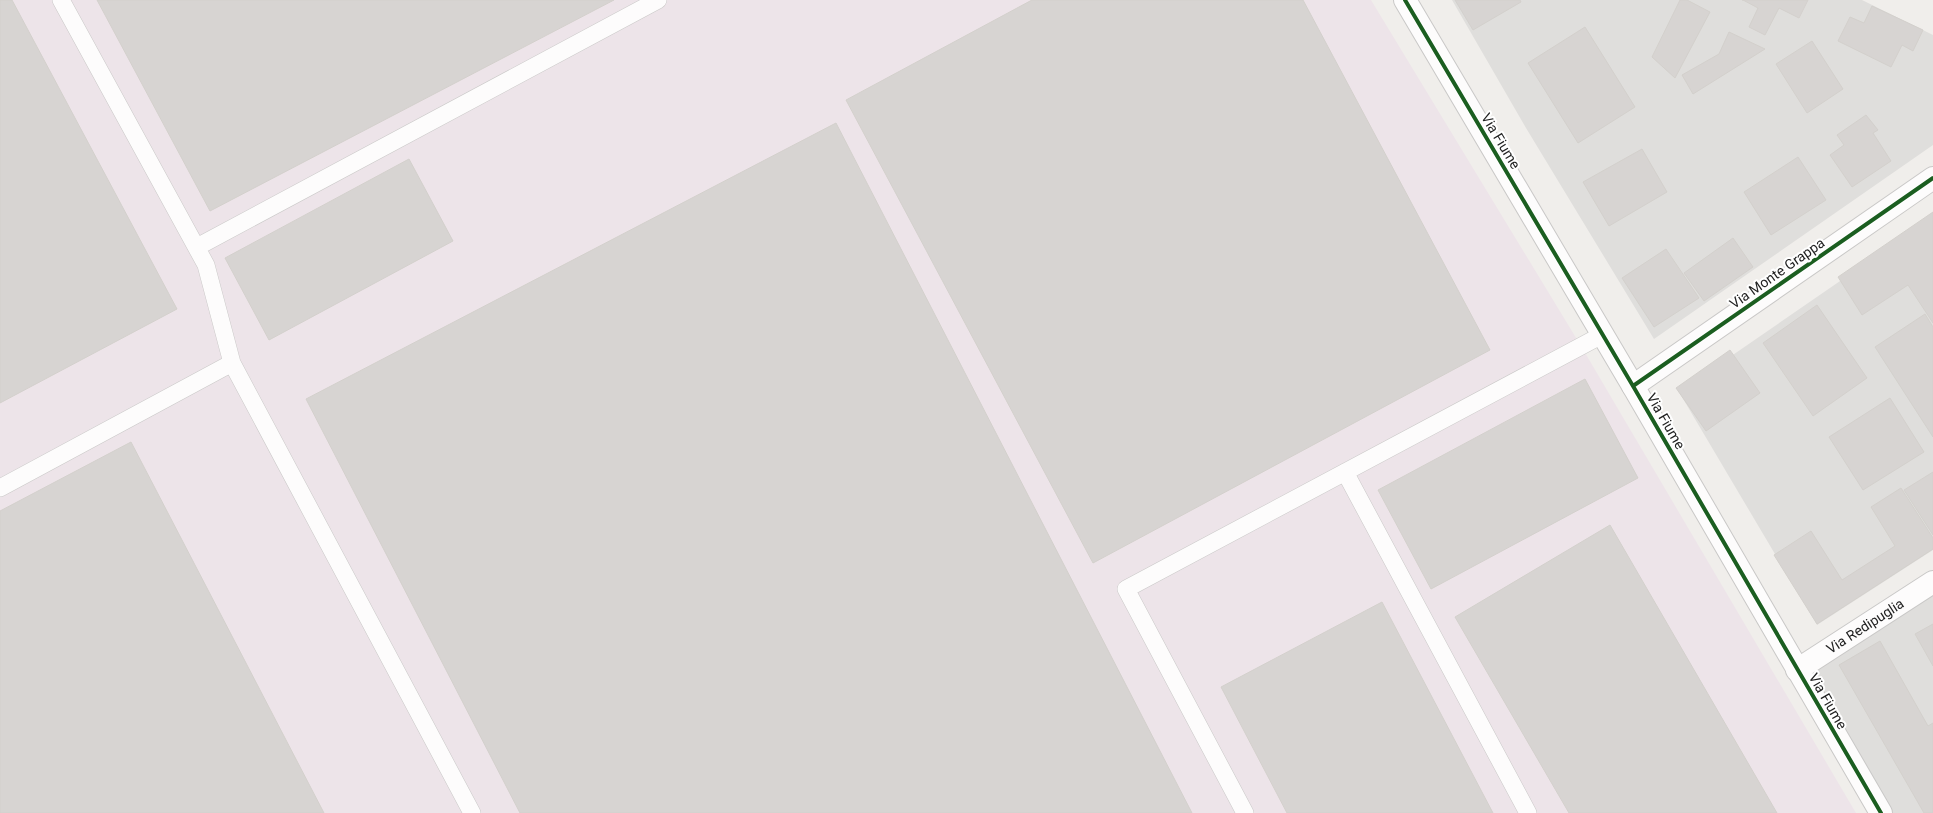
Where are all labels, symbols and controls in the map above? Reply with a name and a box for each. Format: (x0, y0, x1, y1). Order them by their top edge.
street label: Via Fiume (1478, 110, 1524, 172)
street label: Via Monte Grappa (1727, 234, 1827, 312)
street label: Via Fiume (1644, 390, 1688, 452)
street label: Via Redipuglia (1823, 595, 1907, 657)
street label: Via Fiume (1806, 670, 1850, 732)

